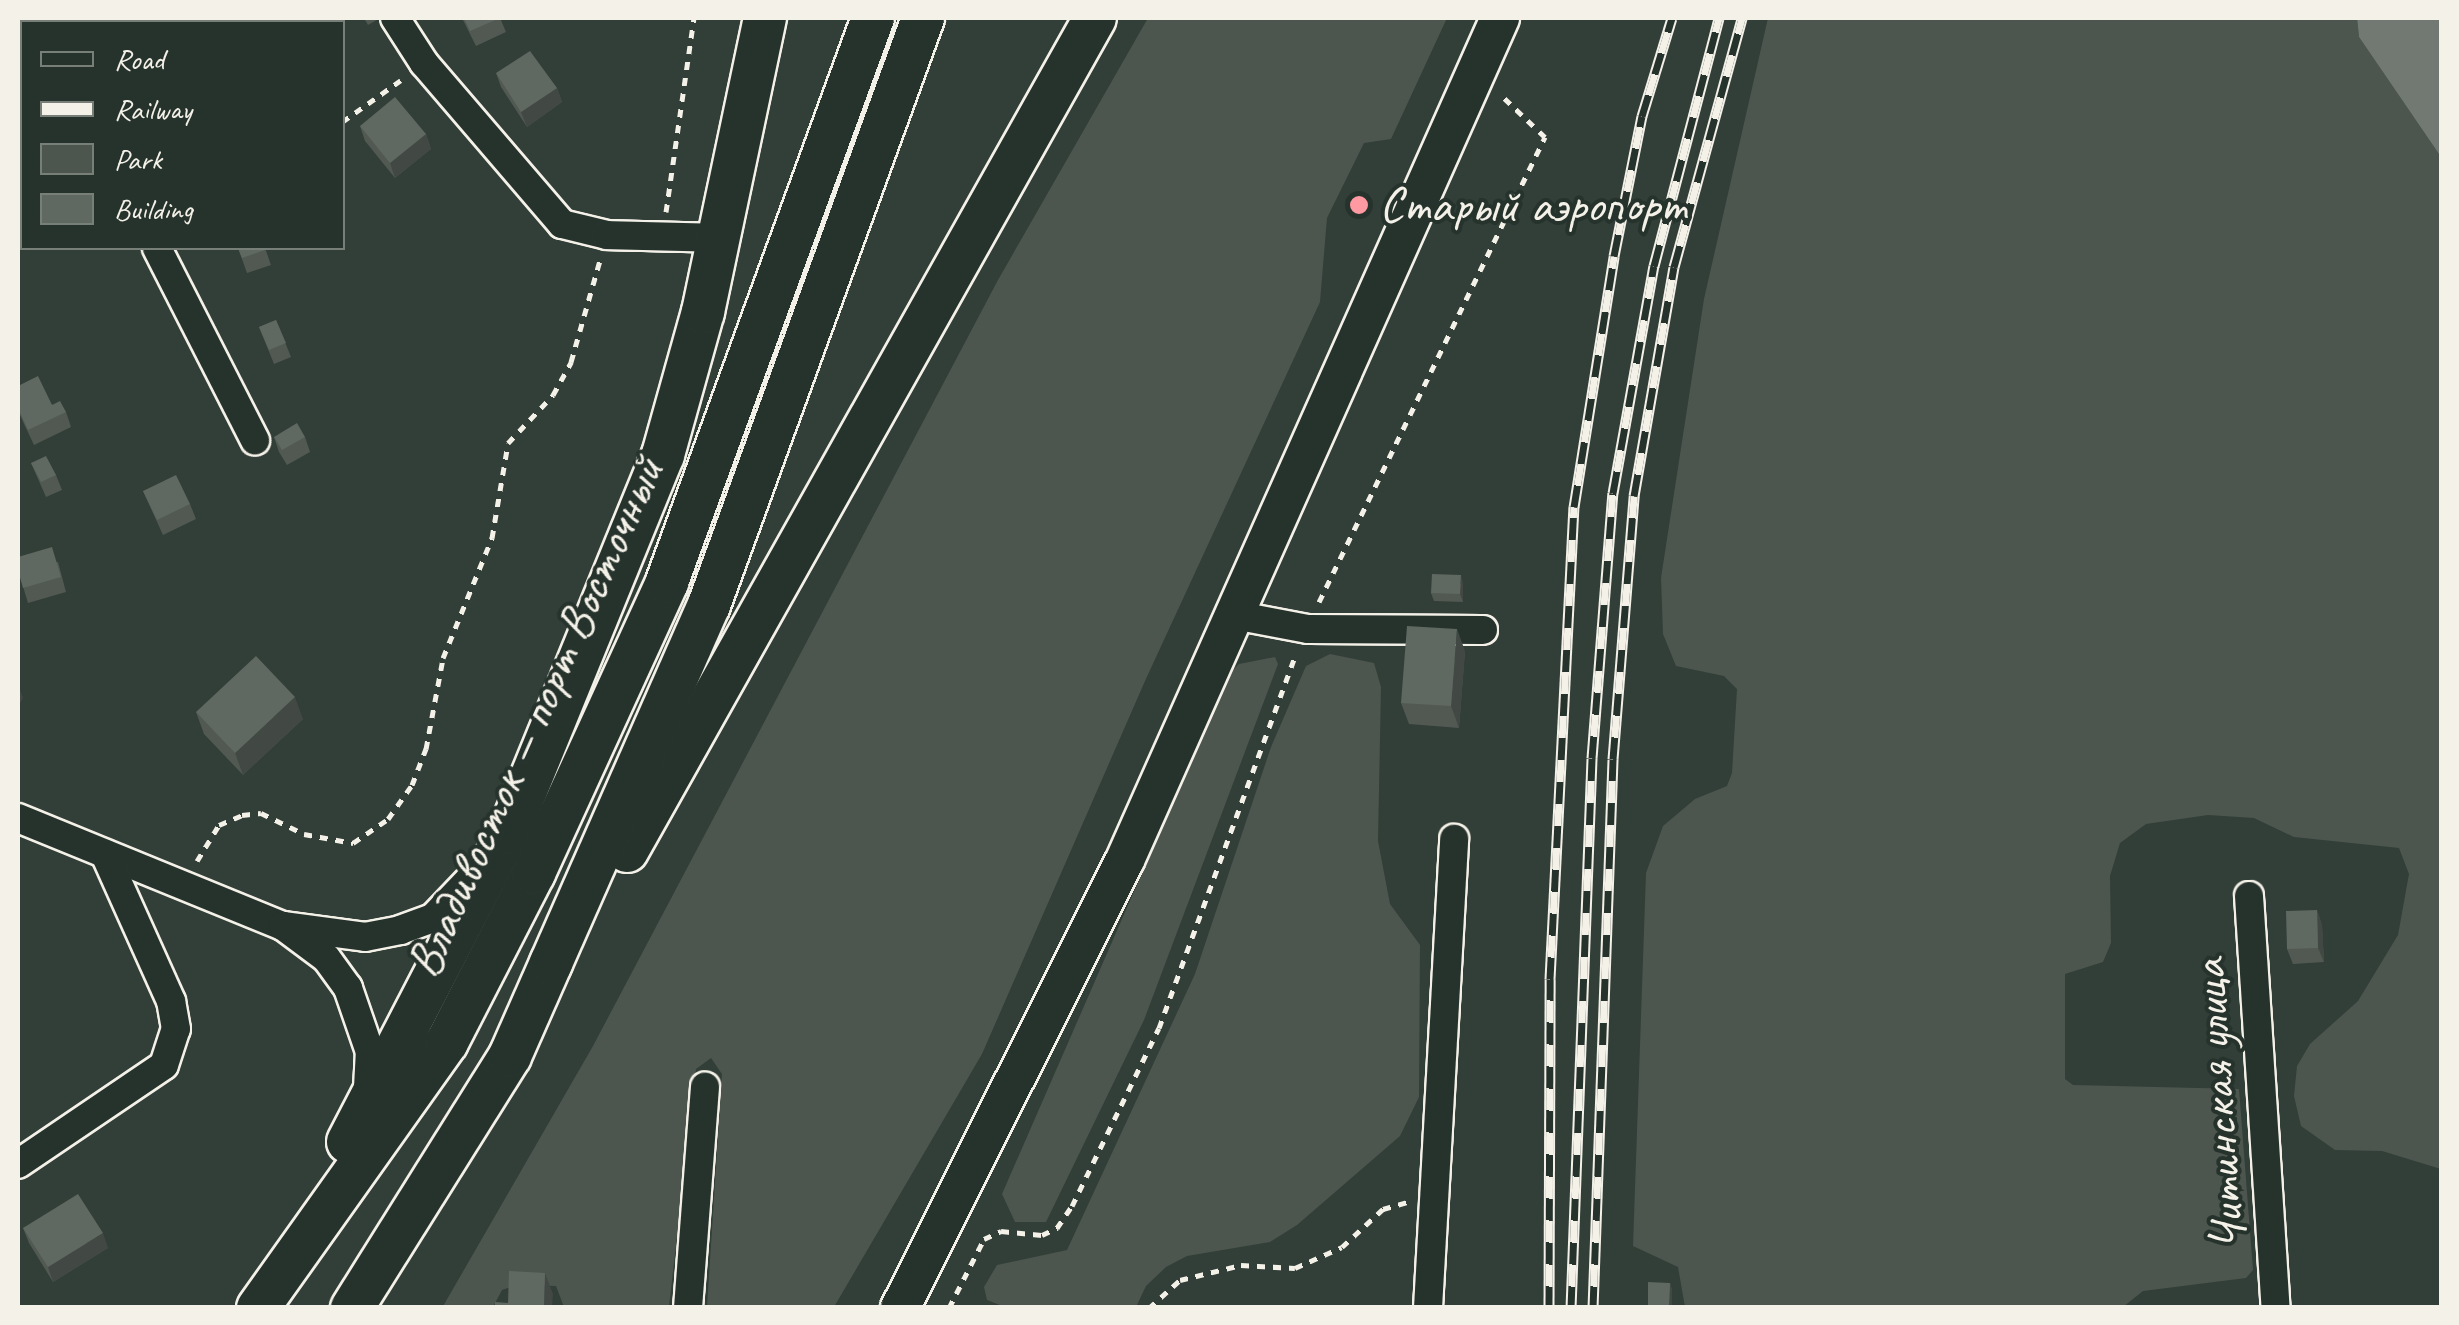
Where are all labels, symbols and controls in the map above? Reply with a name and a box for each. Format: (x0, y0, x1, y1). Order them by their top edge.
legend (20, 20, 345, 250)
text: Road (114, 40, 164, 78)
text: Railway (114, 90, 192, 128)
text: Park (114, 140, 162, 178)
place label: Старый аэропорт (1379, 175, 1685, 235)
text: Building (114, 190, 193, 228)
marker: Старый аэропорт (1348, 194, 1370, 216)
street label: Владивосток — порт Восточный (393, 447, 677, 987)
street label: Читинская улица (2178, 955, 2258, 1255)

